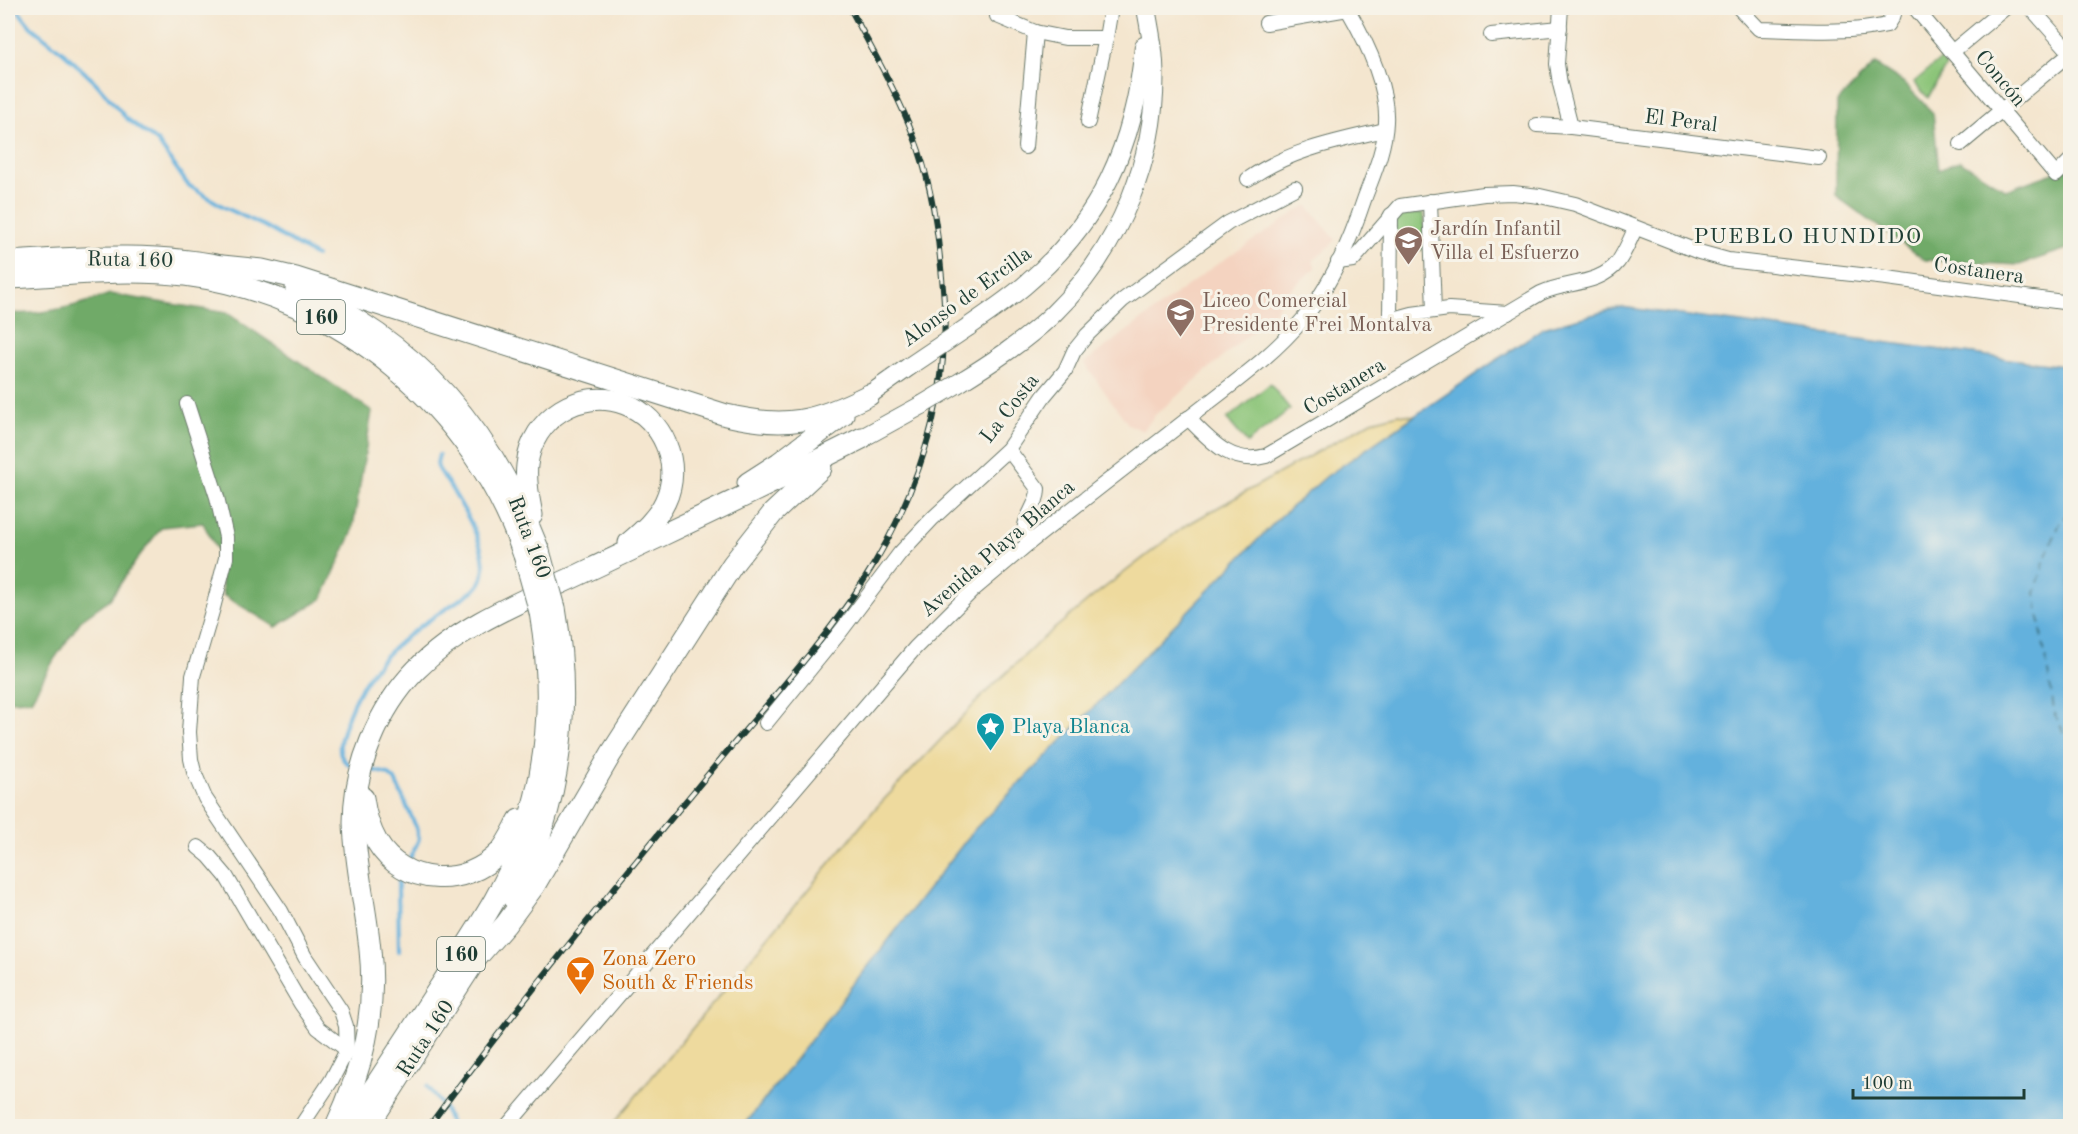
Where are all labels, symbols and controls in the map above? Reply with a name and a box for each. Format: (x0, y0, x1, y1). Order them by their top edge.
street label: Concón (1970, 47, 2029, 111)
street label: El Peral (1643, 107, 1719, 136)
place label: Jardín Infantil Villa el Esfuerzo (1430, 219, 1579, 264)
school or university icon: Jardín Infantil Villa el Esfuerzo (1393, 224, 1425, 266)
district label: PUEBLO HUNDIDO (1693, 226, 1923, 248)
street label: Alonso de Ercilla (898, 243, 1036, 351)
street label: Ruta 160 (87, 249, 173, 272)
street label: Costanera (1932, 255, 2025, 288)
place label: Liceo Comercial Presidente Frei Montalva (1202, 291, 1432, 336)
school or university icon: Liceo Comercial Presidente Frei Montalva (1165, 296, 1197, 338)
road number: 160 (297, 300, 345, 334)
street label: Costanera (1300, 355, 1389, 420)
street label: La Costa (977, 370, 1044, 448)
street label: Avenida Playa Blanca (917, 477, 1079, 622)
street label: Ruta 160 (503, 493, 554, 582)
place icon: Playa Blanca (975, 710, 1007, 752)
place label: Playa Blanca (1012, 717, 1130, 738)
road number: 160 (437, 937, 485, 971)
place label: Zona Zero South & Friends (602, 949, 753, 994)
bar icon: Zona Zero South & Friends (565, 954, 597, 996)
street label: Ruta 160 (394, 997, 459, 1081)
scale bar (1853, 1062, 2024, 1100)
text: 100 m (1862, 1075, 1913, 1093)

